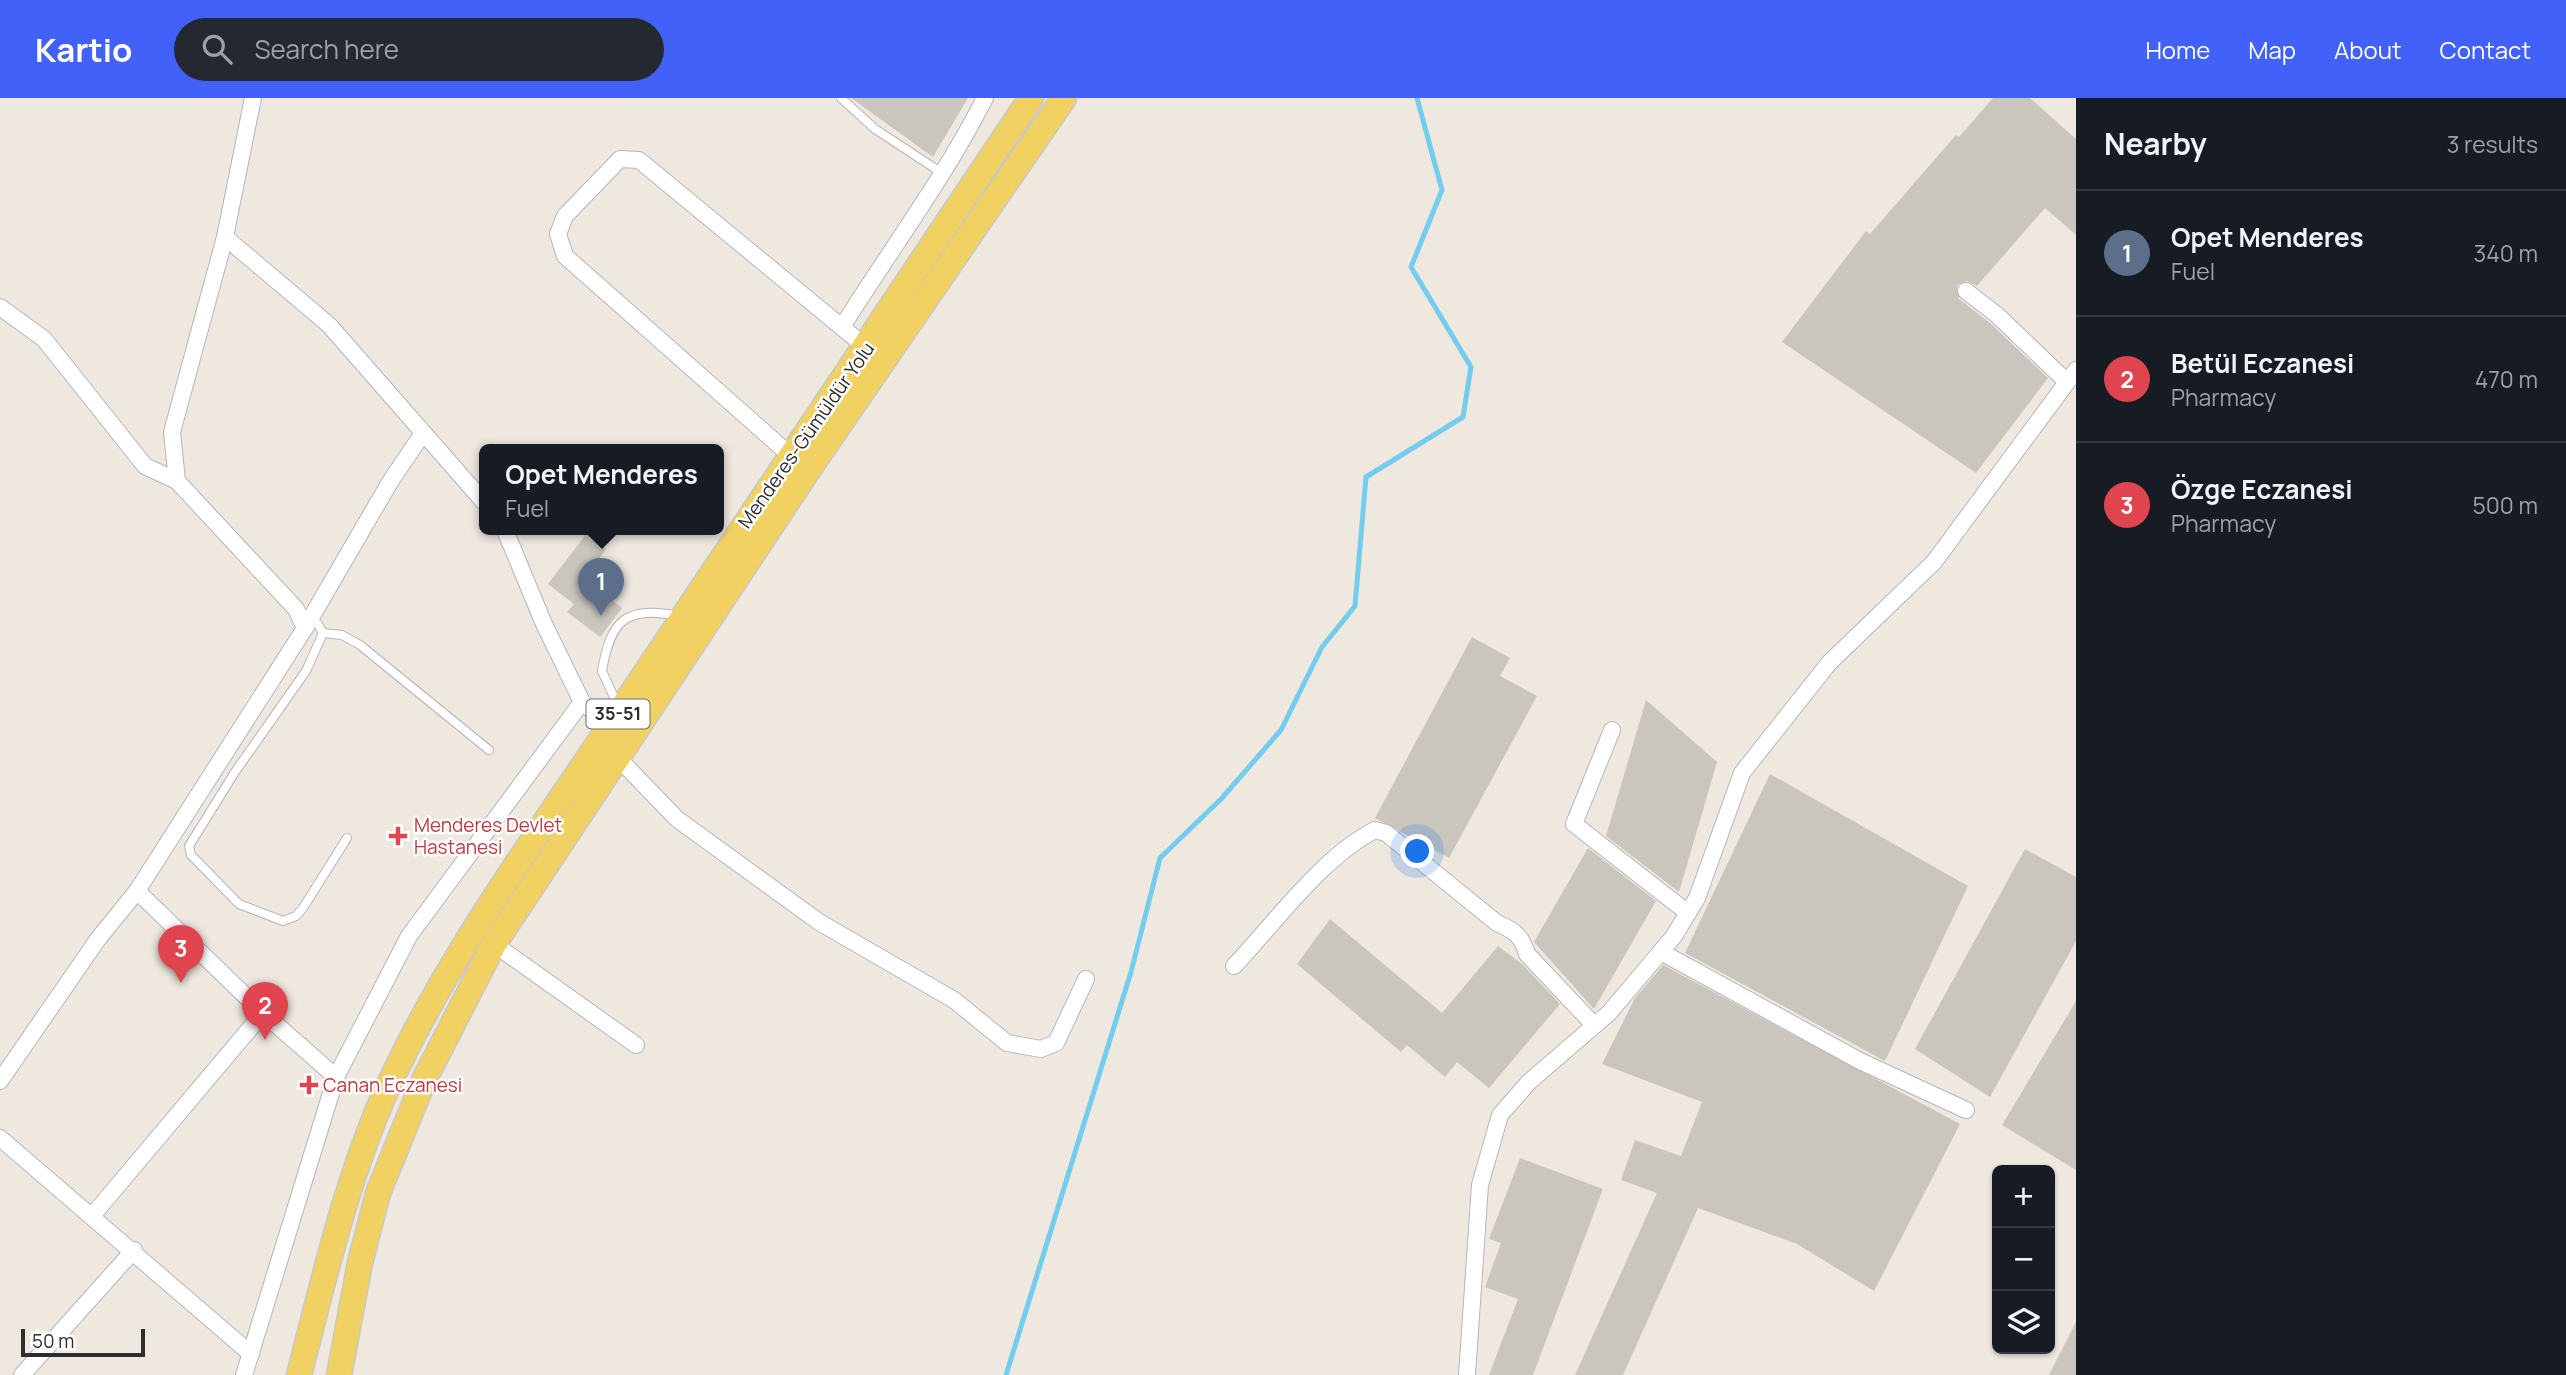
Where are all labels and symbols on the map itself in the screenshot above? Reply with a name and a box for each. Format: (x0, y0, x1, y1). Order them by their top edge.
street label: Menderes-Gümüldür Yolu (732, 337, 880, 533)
pin: 1 (578, 558, 624, 616)
road number: 35-51 (586, 700, 650, 728)
place label: Menderes Devlet Hastanesi (414, 812, 562, 860)
marker: Menderes Devlet Hastanesi (388, 826, 408, 846)
your location (1400, 834, 1434, 868)
pin: 3 (158, 925, 204, 983)
pin: 2 (242, 982, 288, 1040)
place label: Canan Eczanesi (323, 1072, 462, 1098)
marker: Canan Eczanesi (301, 1077, 317, 1093)
scale bar (21, 1326, 145, 1358)

